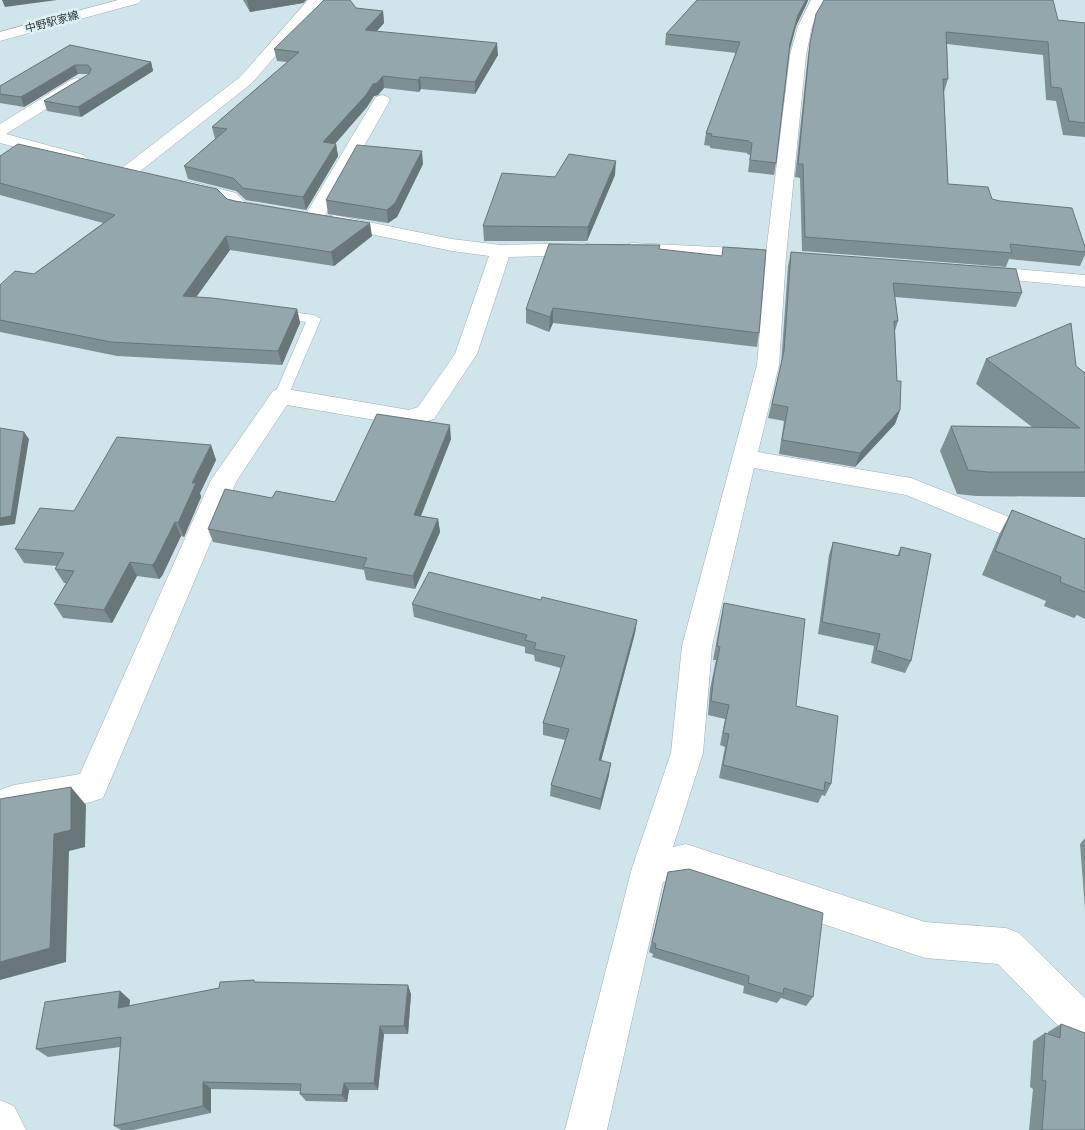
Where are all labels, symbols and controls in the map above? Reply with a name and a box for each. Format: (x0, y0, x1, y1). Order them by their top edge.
street label: 中野駅家線 (24, 9, 80, 35)

